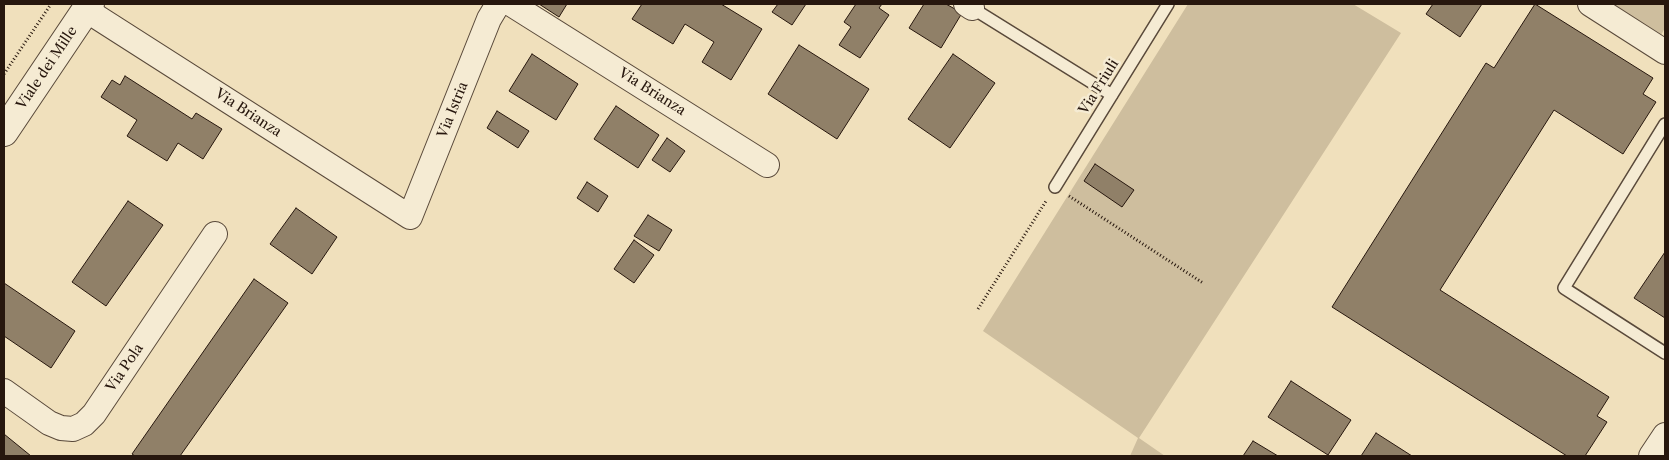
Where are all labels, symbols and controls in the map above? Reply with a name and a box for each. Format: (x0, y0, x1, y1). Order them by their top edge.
street label: Viale dei Mille (13, 23, 81, 113)
street label: Via Friuli (1076, 56, 1122, 118)
street label: Via Brianza (615, 65, 689, 119)
street label: Via Istria (434, 79, 472, 141)
street label: Via Brianza (212, 85, 284, 141)
street label: Via Pola (103, 341, 147, 395)

